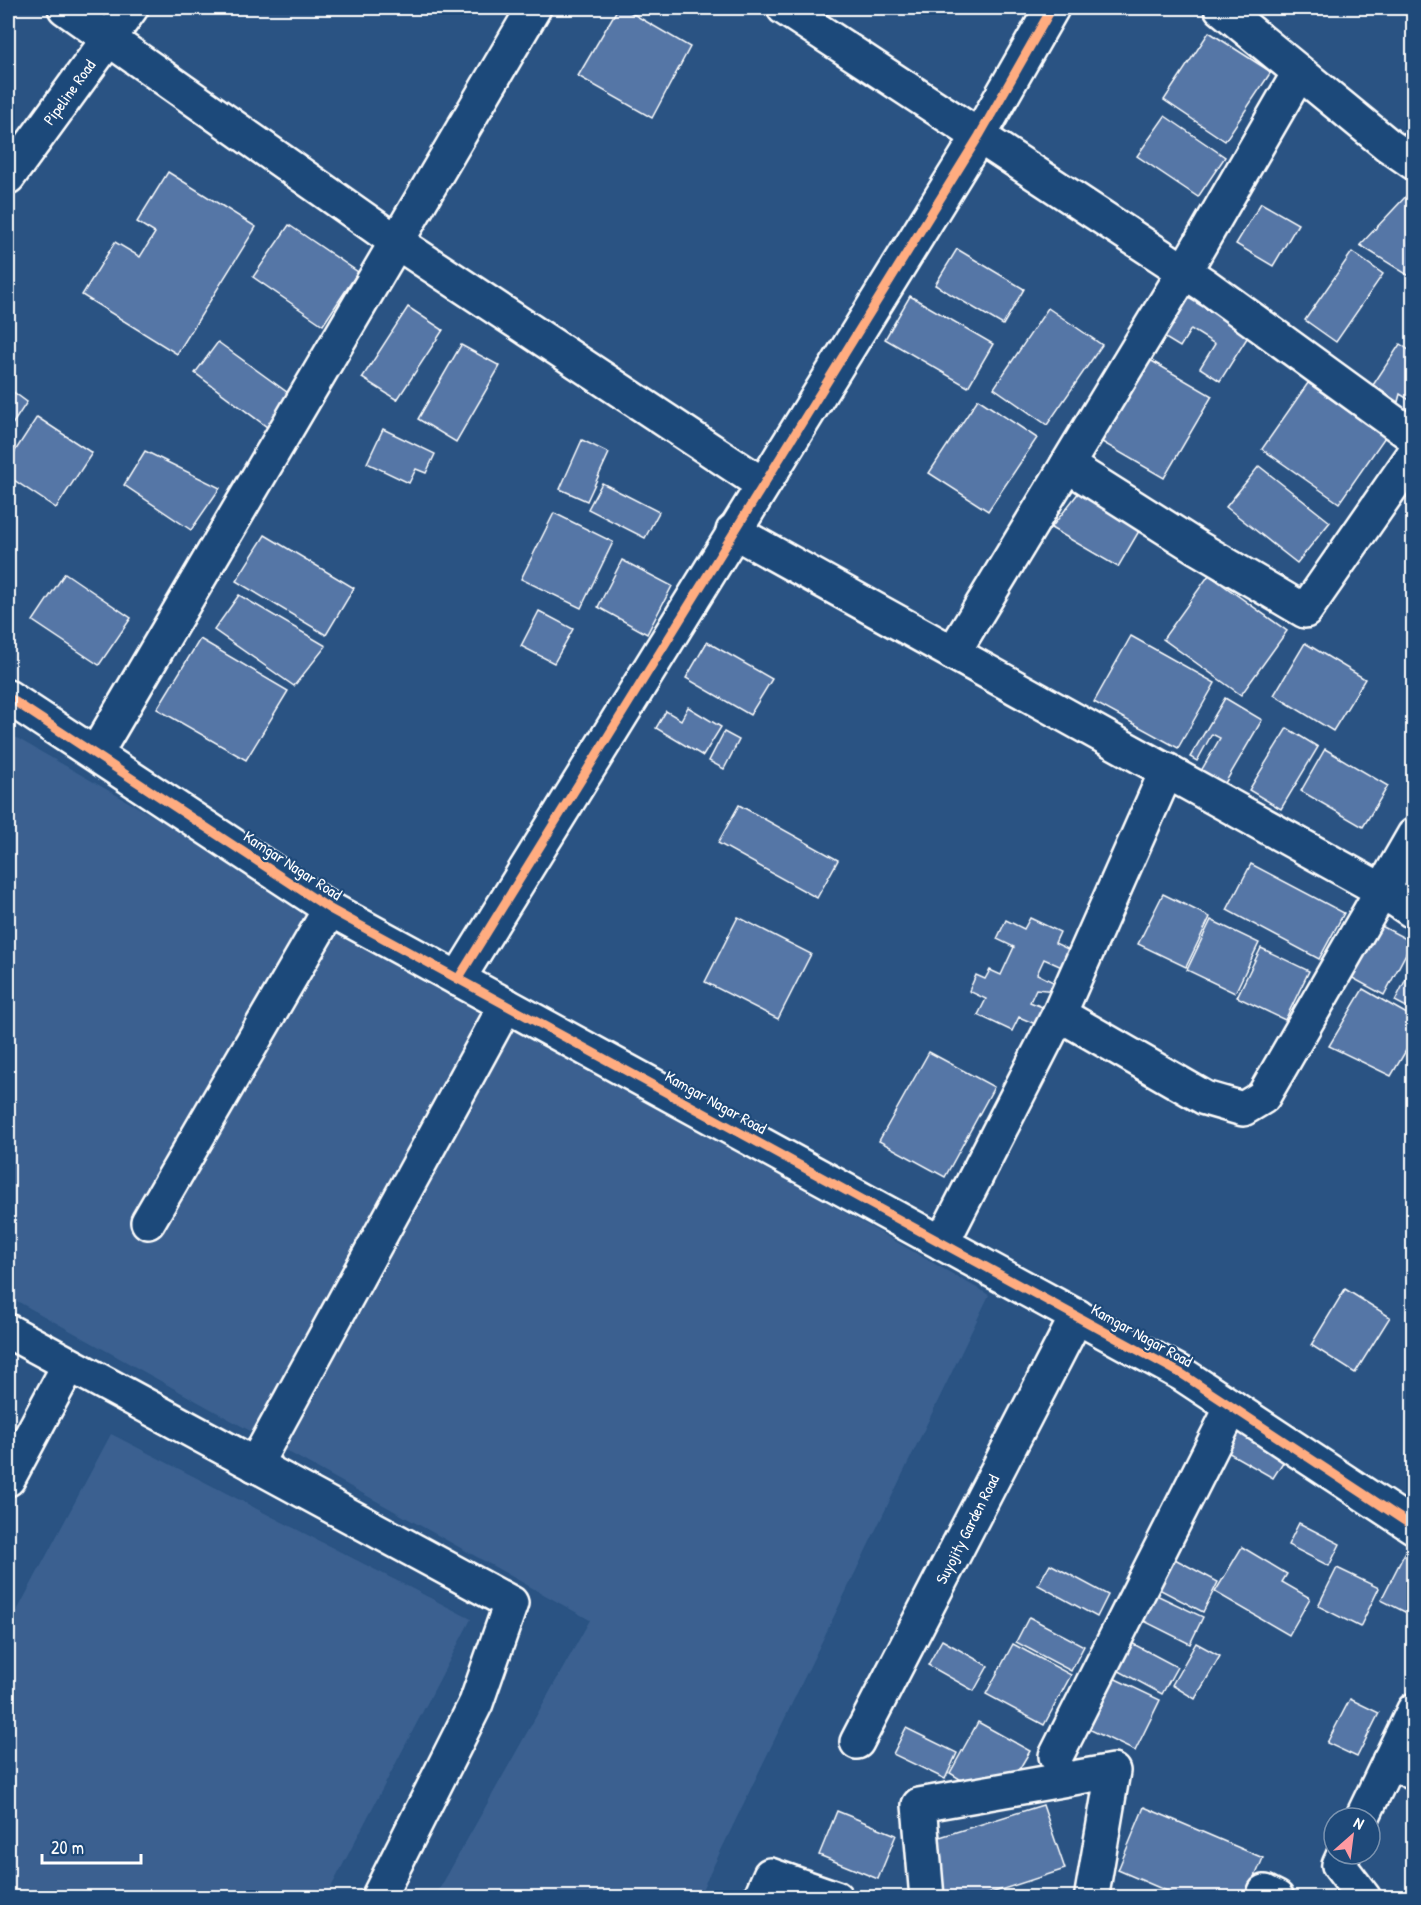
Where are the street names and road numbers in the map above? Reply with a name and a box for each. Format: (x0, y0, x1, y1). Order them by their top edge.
street label: Pipeline Road (38, 55, 100, 129)
street label: Kamgar Nagar Road (240, 825, 346, 905)
street label: Kamgar Nagar Road (661, 1065, 771, 1139)
street label: Kamgar Nagar Road (1087, 1298, 1197, 1372)
street label: Suyojity Garden Road (930, 1470, 1004, 1588)

